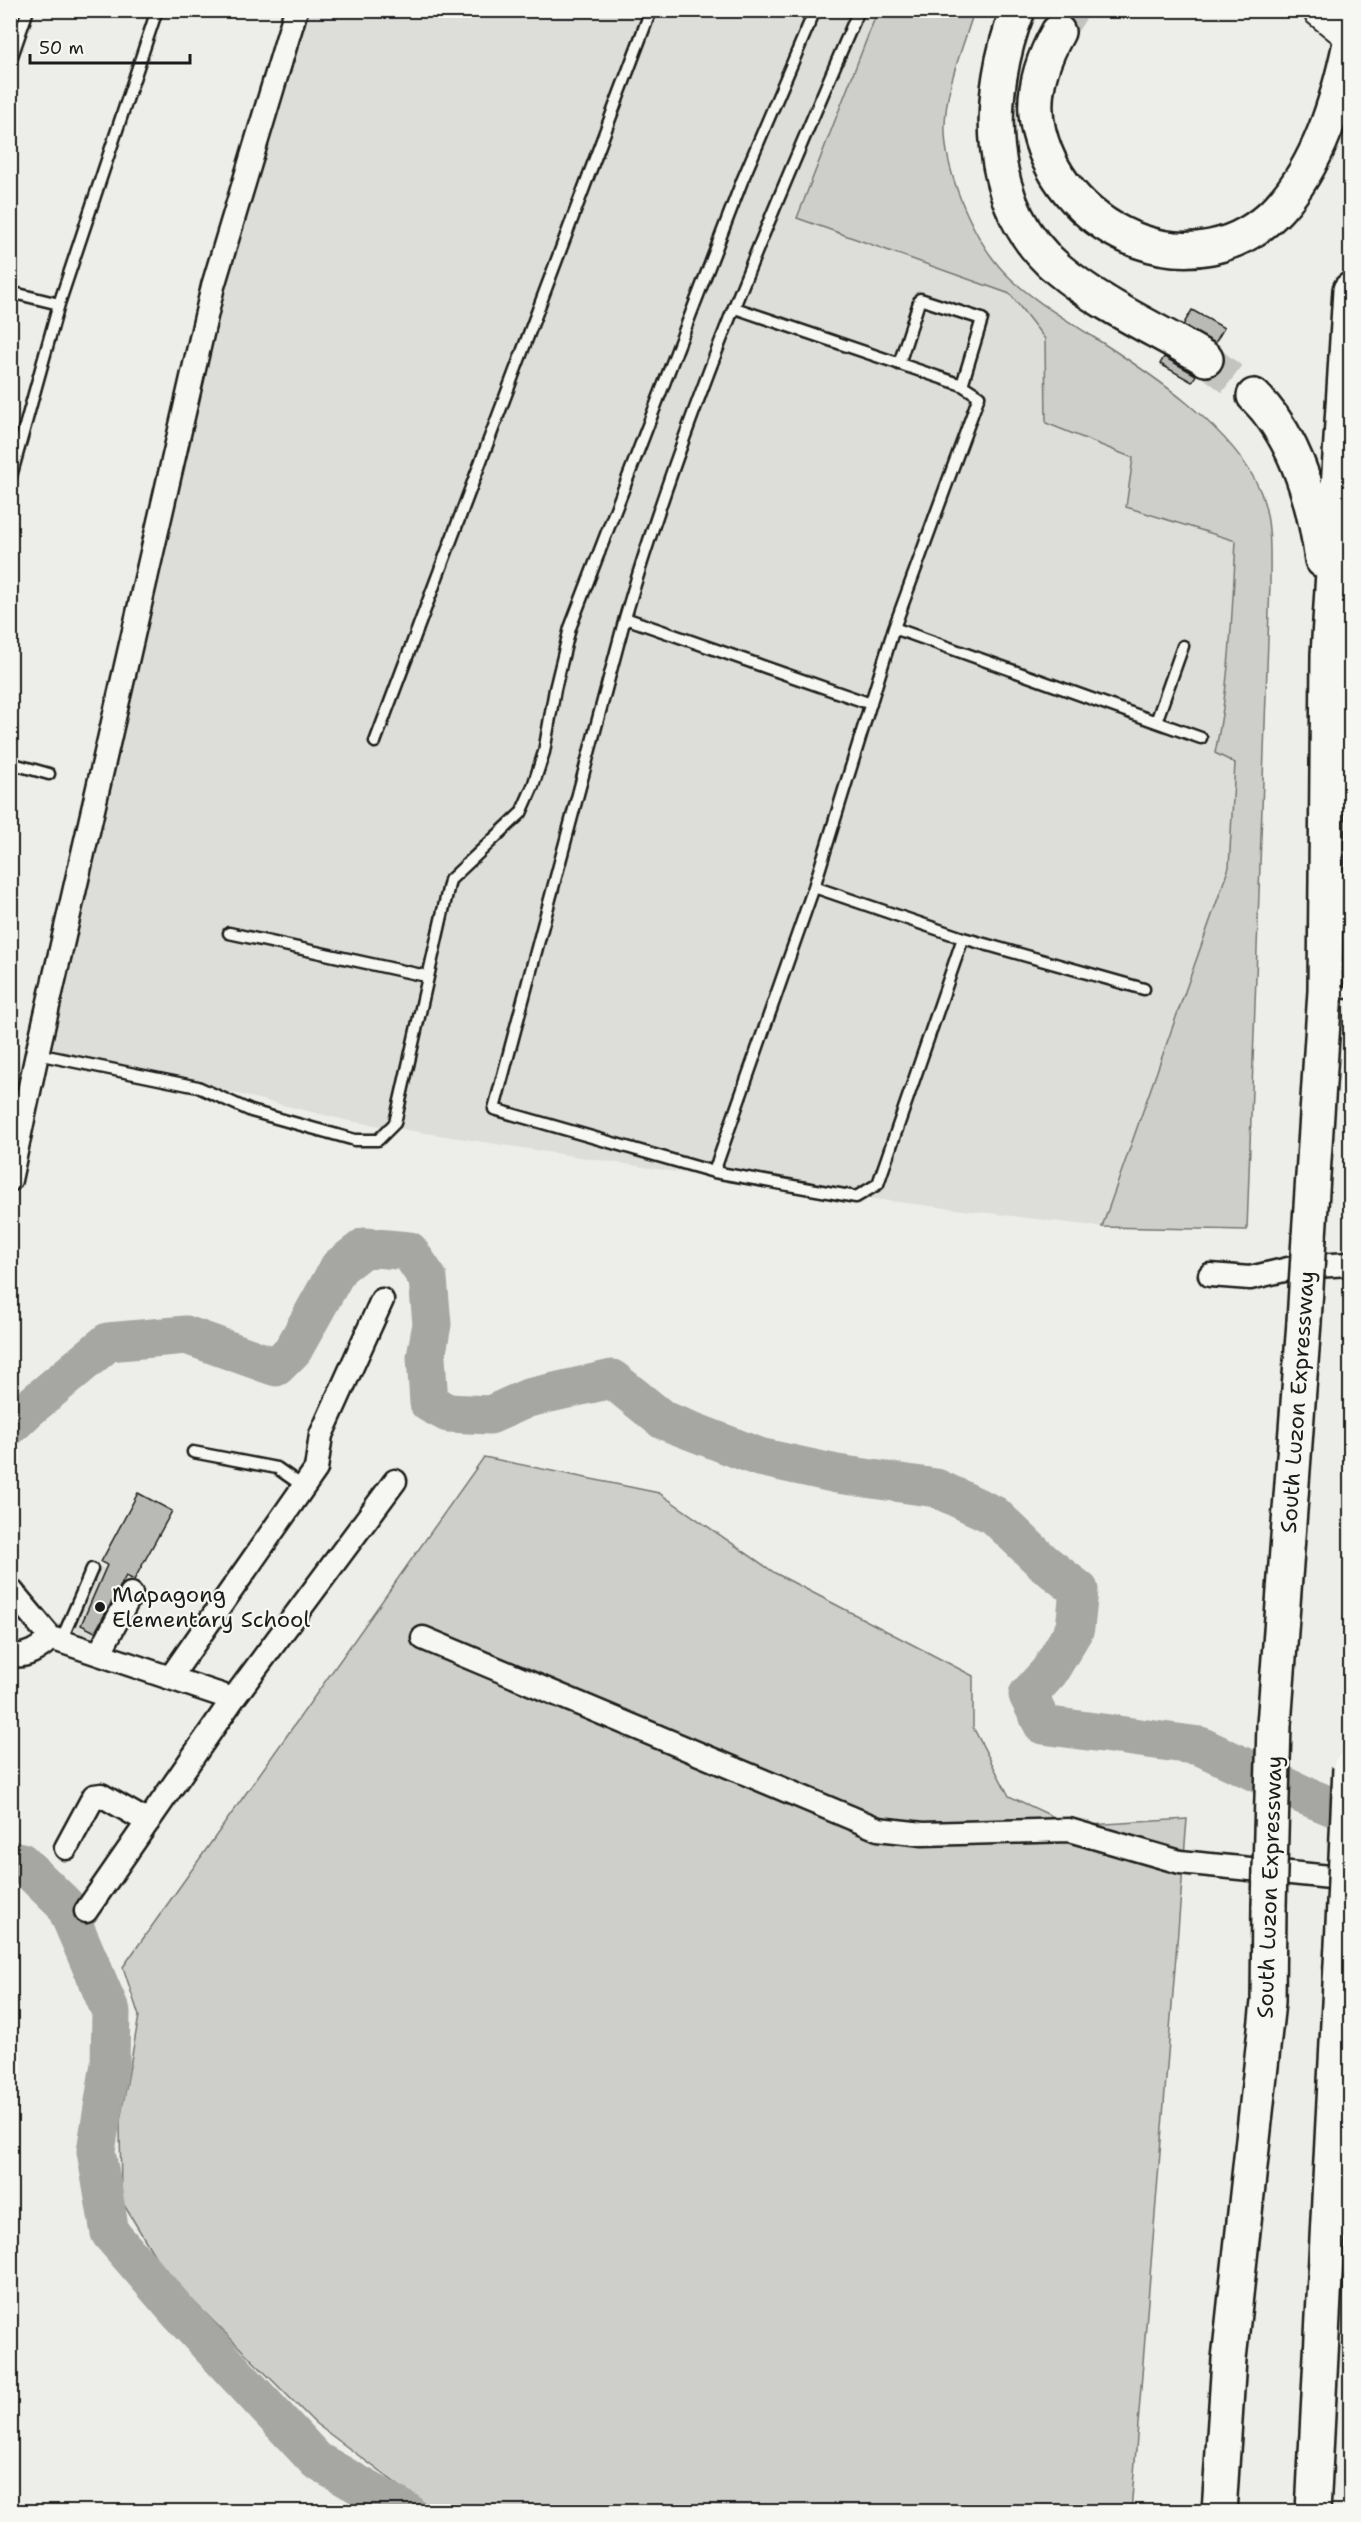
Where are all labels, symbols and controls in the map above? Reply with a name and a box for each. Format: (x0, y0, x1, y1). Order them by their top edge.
scale bar (30, 27, 190, 65)
text: 50 m (39, 36, 84, 60)
street label: South Luzon Expressway (1274, 1270, 1321, 1534)
place label: Mapagong Elementary School (112, 1580, 310, 1634)
marker: Mapagong Elementary School (93, 1600, 107, 1614)
street label: South Luzon Expressway (1250, 1755, 1289, 2019)

